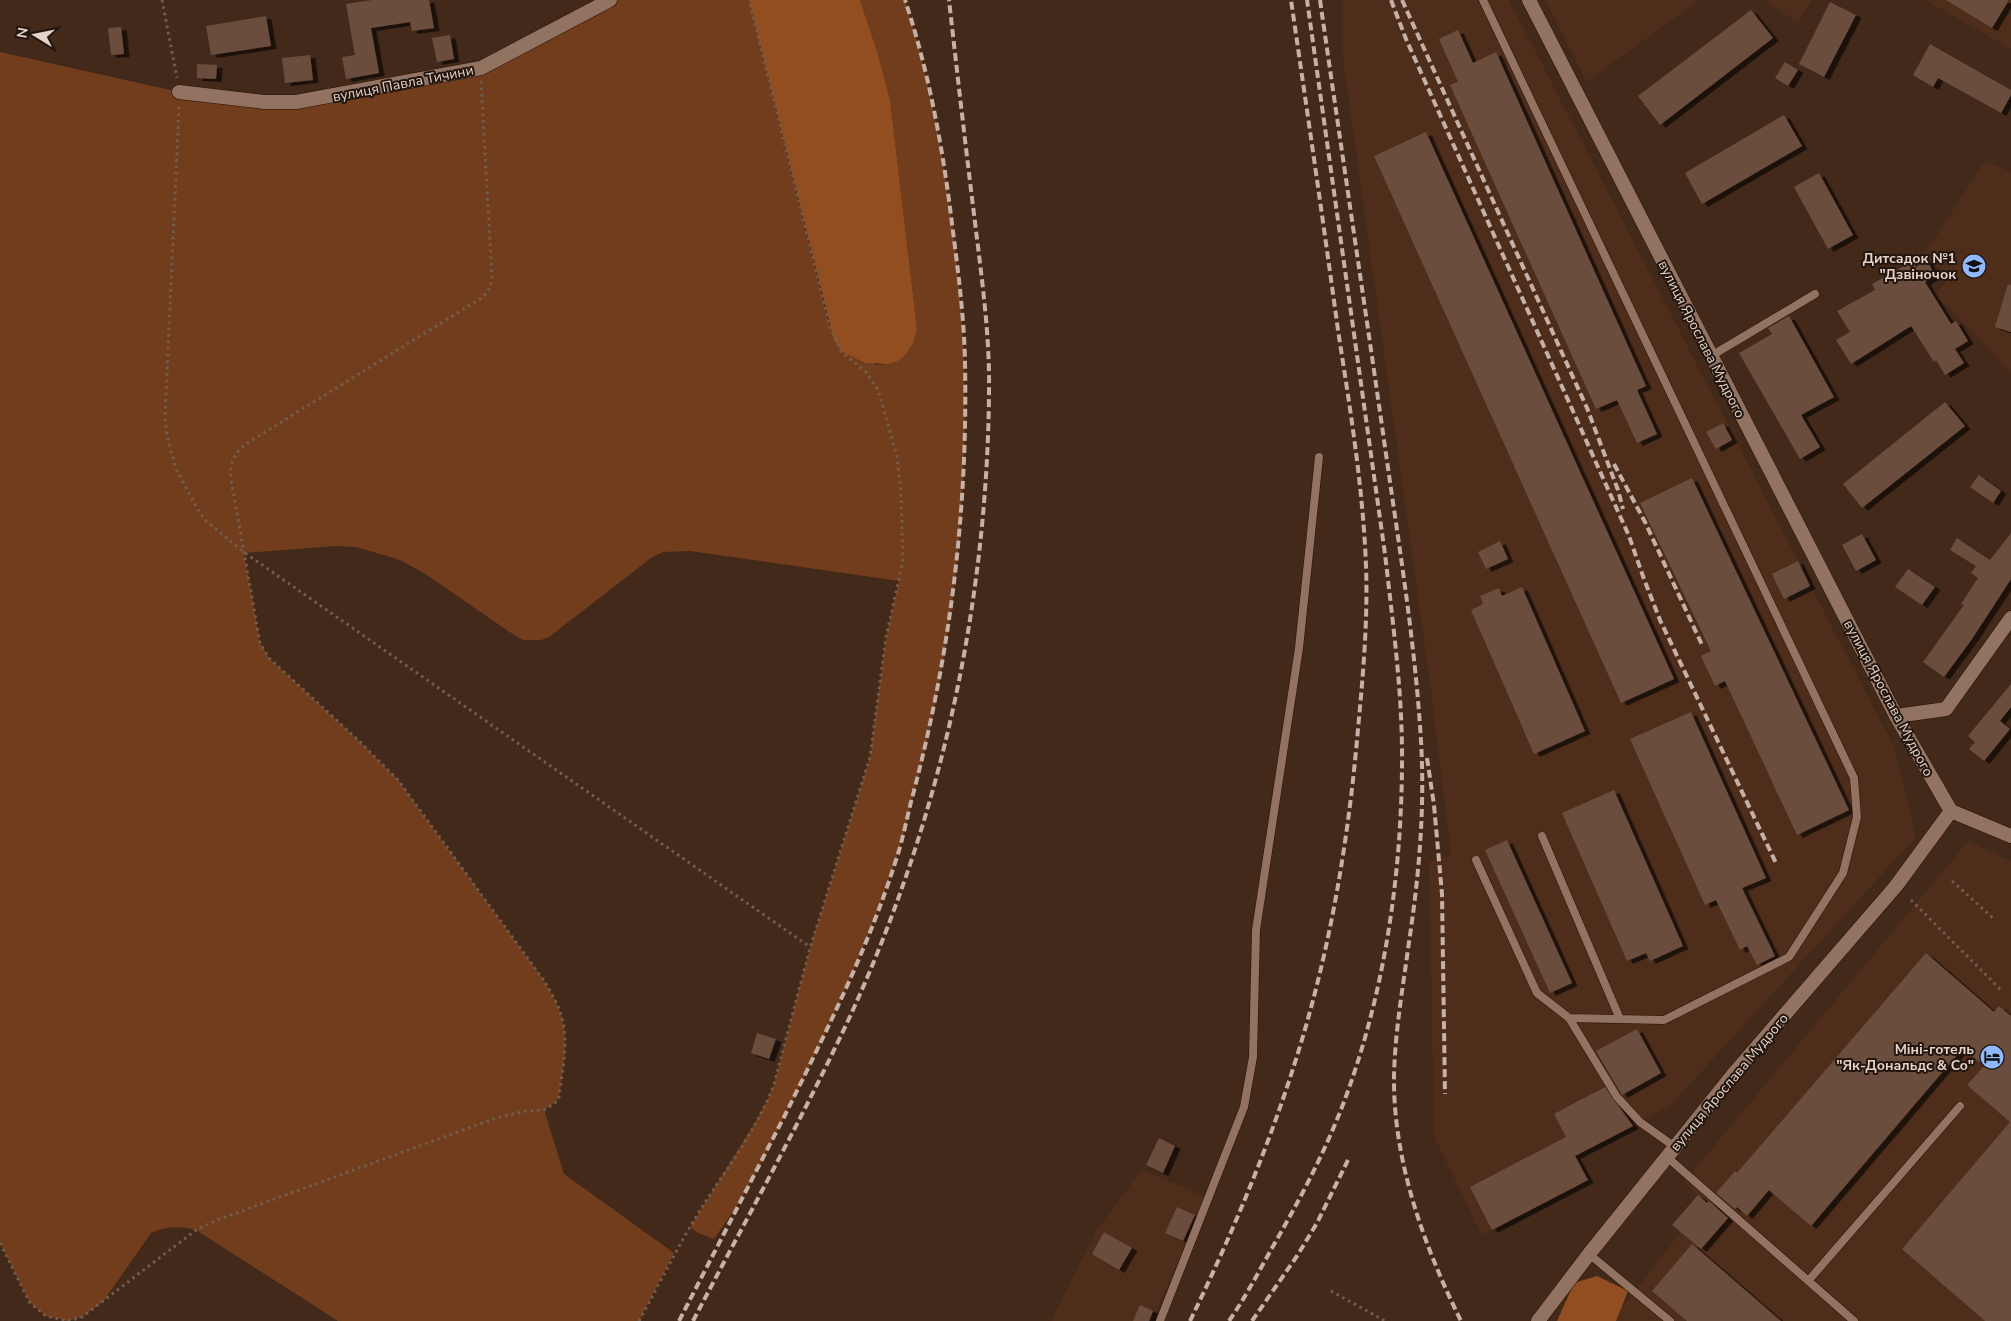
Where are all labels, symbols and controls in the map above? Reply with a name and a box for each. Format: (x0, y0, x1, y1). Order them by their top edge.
north arrow (10, 10, 60, 60)
text: N (12, 26, 33, 40)
street label: вулиця Павла Тичини (331, 61, 475, 106)
place label: Дитсадок №1 "Дзвіночок (1863, 249, 1956, 284)
school or university icon: Дитсадок №1 "Дзвіночок (1961, 253, 1987, 279)
street label: вулиця Ярослава Мудрого (1653, 257, 1750, 421)
street label: вулиця Ярослава Мудрого (1839, 617, 1938, 780)
street label: вулиця Ярослава Мудрого (1666, 1009, 1793, 1155)
place label: Міні-готель "Як-Дональдс & Co" (1836, 1040, 1974, 1075)
hotel icon: Міні-готель "Як-Дональдс & Co" (1979, 1044, 2005, 1070)

